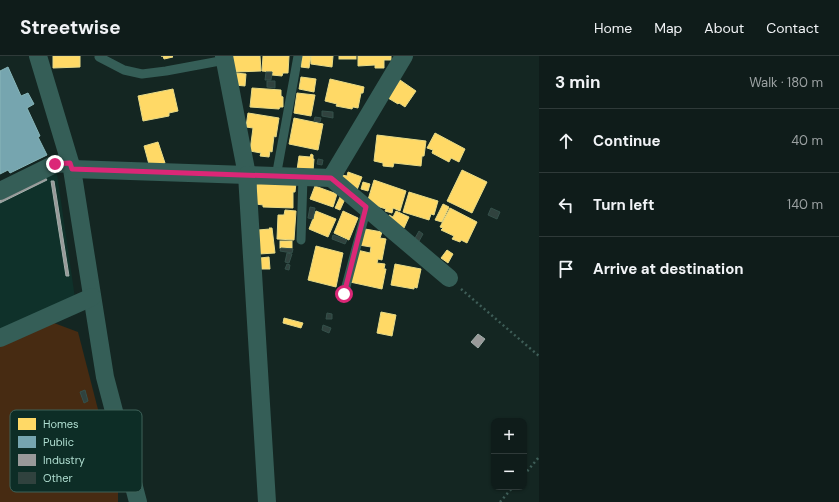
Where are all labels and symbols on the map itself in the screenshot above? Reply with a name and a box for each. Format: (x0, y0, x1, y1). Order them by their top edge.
route end (46, 155, 64, 173)
route start (335, 285, 353, 303)
legend (10, 410, 142, 492)
text: Homes (43, 417, 79, 431)
text: Public (43, 435, 74, 449)
text: Industry (43, 453, 85, 467)
text: Other (43, 471, 72, 485)

